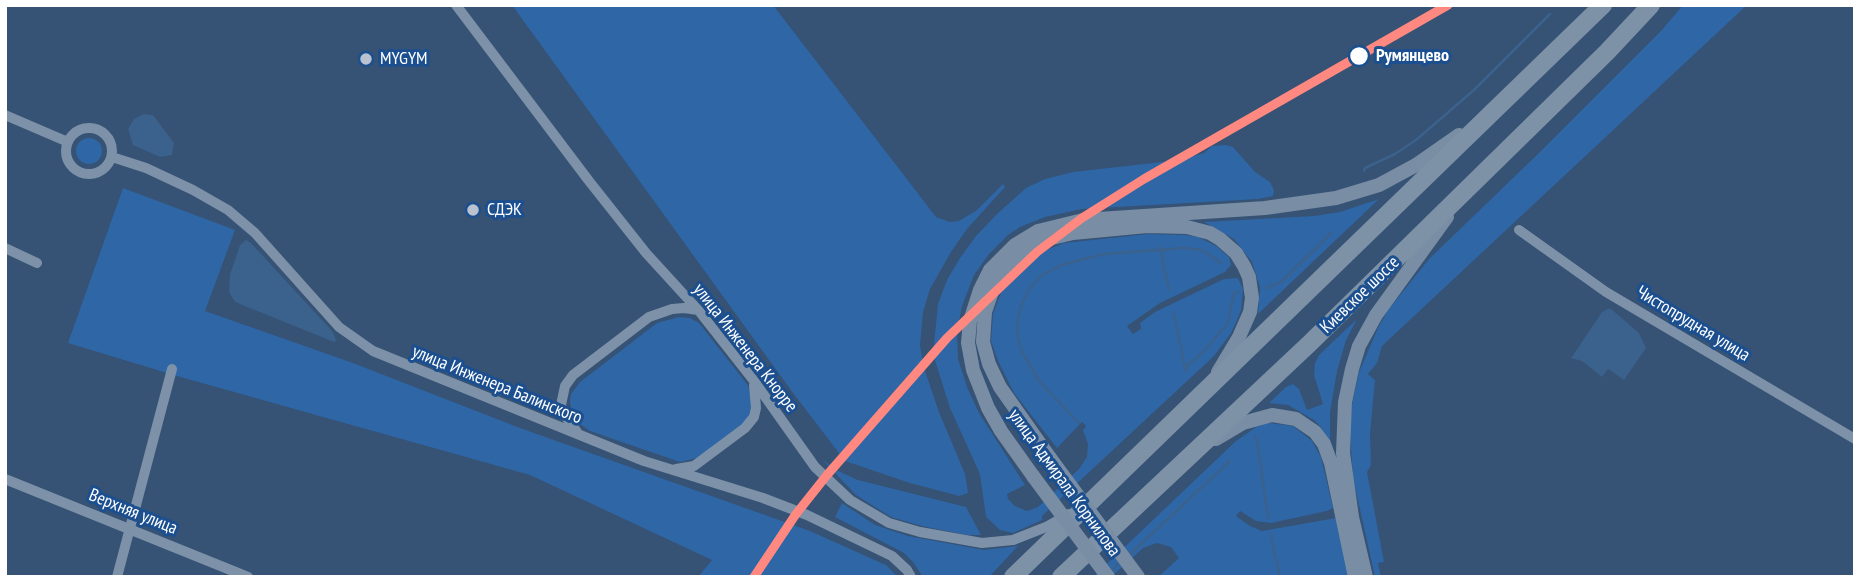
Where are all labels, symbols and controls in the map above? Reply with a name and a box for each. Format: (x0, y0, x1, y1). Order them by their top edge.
marker: Румянцево (1348, 45, 1370, 67)
place label: Румянцево (1376, 45, 1449, 67)
place label: MYGYM (380, 48, 428, 70)
marker: MYGYM (358, 51, 374, 67)
place label: СДЭК (487, 199, 522, 221)
marker: СДЭК (465, 202, 481, 218)
street label: Киевское шоссе (1316, 252, 1404, 338)
street label: улица Инженера Кнорре (688, 280, 802, 416)
street label: Чистопрудная улица (1632, 282, 1754, 366)
street label: улица Инженера Балинского (409, 341, 585, 429)
street label: улица Адмирала Корнилова (1003, 405, 1125, 561)
street label: Верхняя улица (86, 485, 180, 539)

